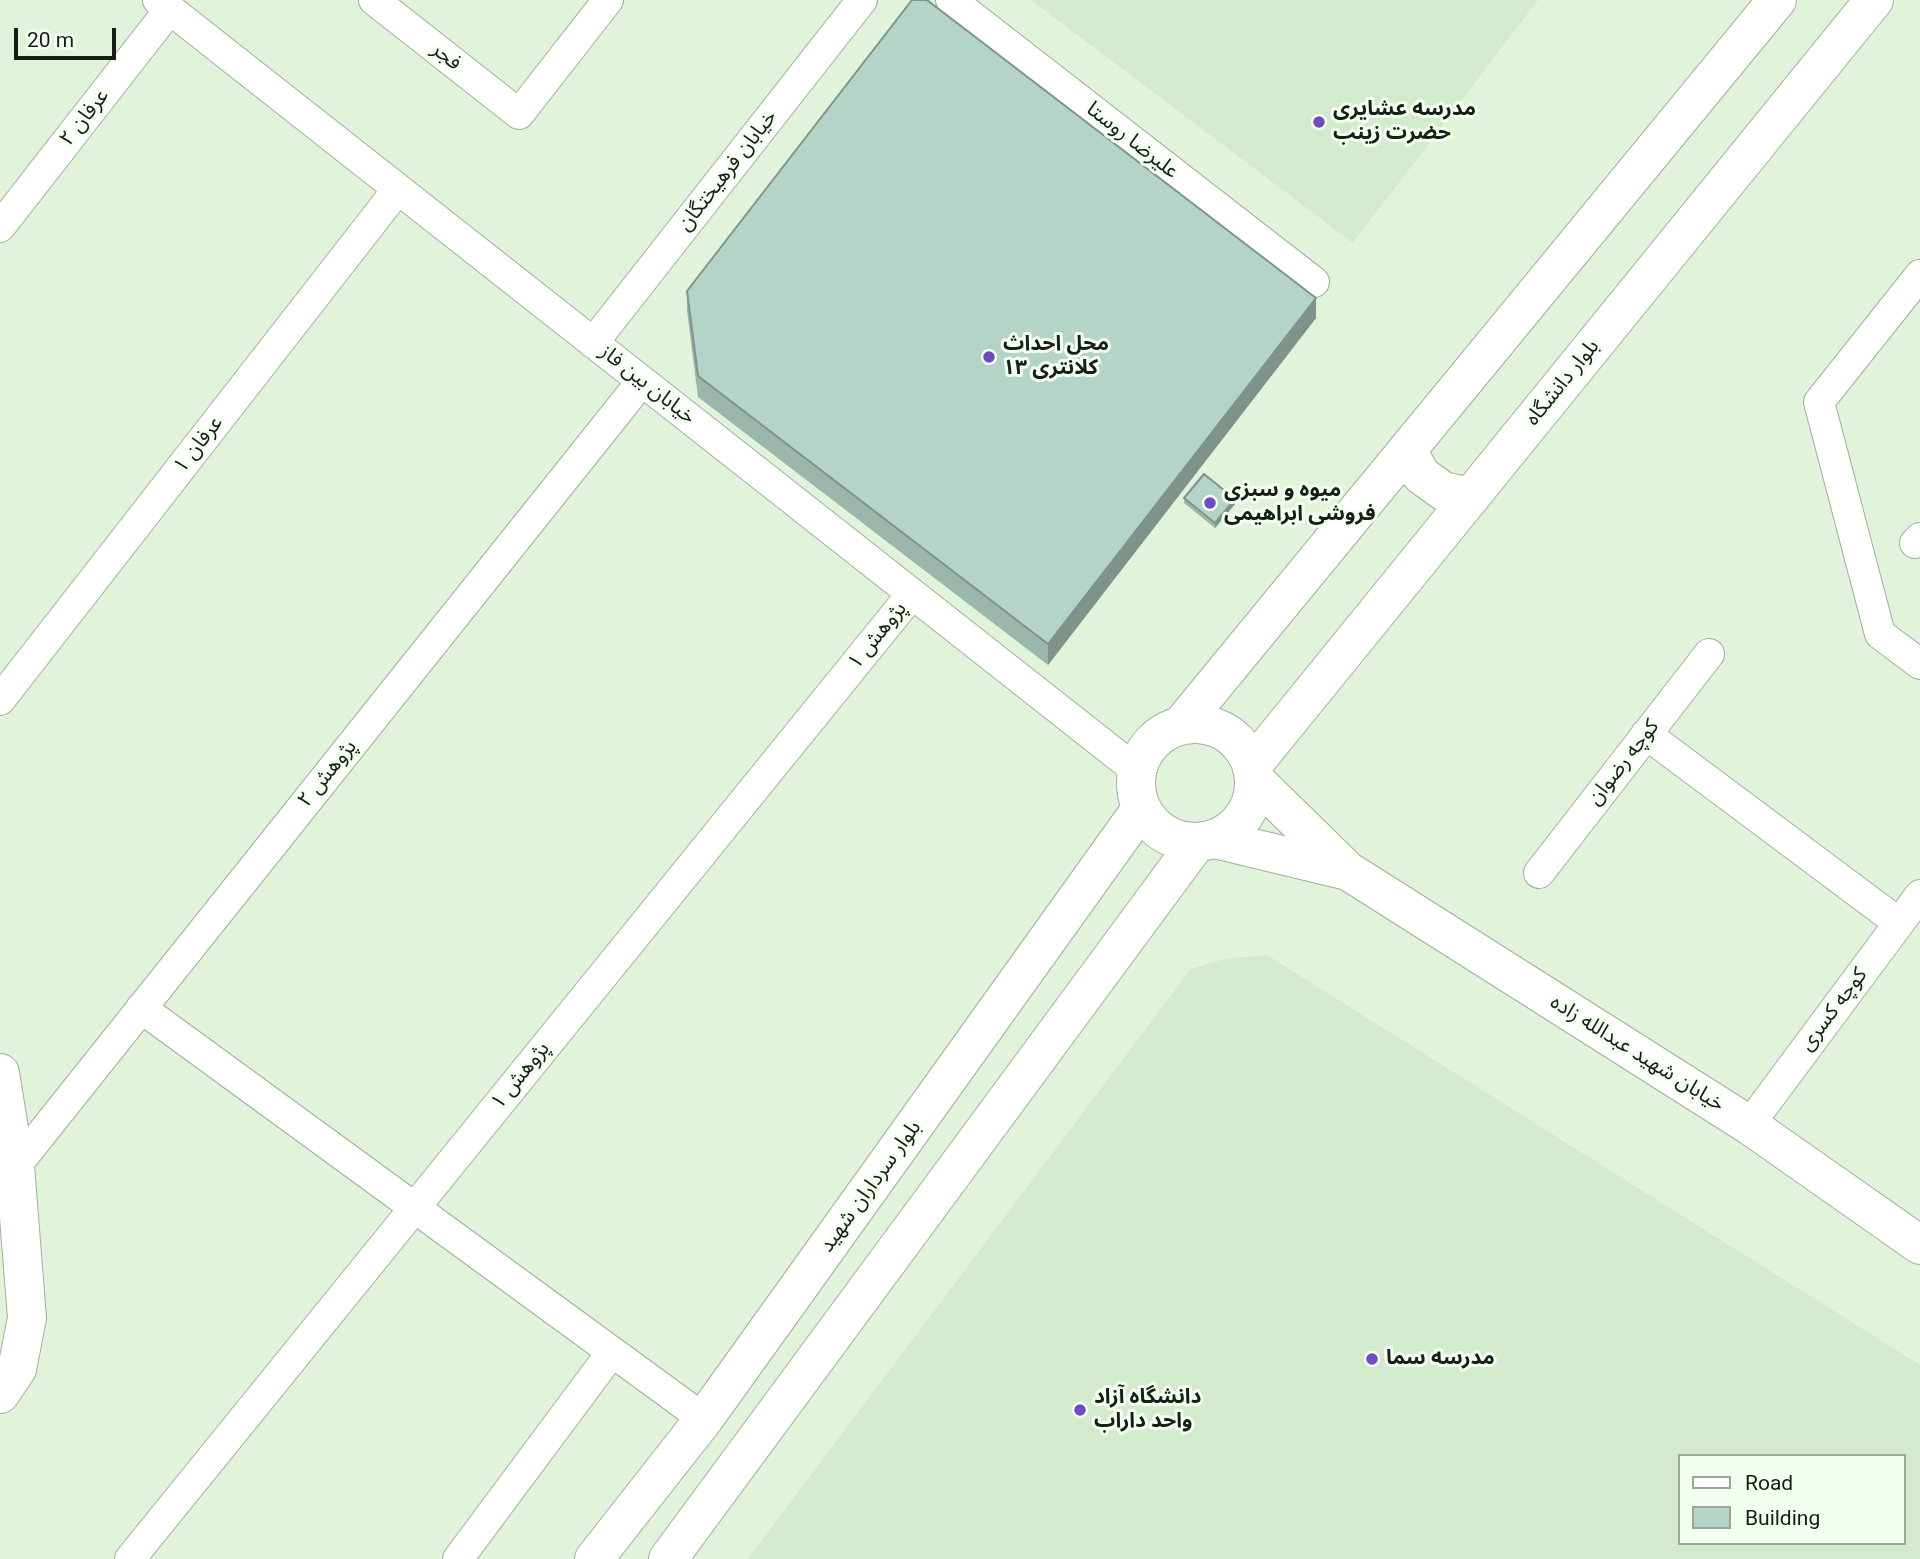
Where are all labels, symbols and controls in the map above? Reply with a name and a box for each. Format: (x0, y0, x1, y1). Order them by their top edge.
scale bar (18, 14, 119, 58)
text: 20 m (27, 28, 74, 52)
street label: فجر (426, 38, 466, 76)
street label: عرفان ۲ (55, 84, 115, 152)
street label: علیرضا روستا (1081, 97, 1183, 185)
place label: مدرسه عشایری حضرت زینب (1333, 97, 1476, 147)
street label: خیابان فرهیختگان (673, 105, 783, 237)
marker: مدرسه عشایری حضرت زینب (1311, 114, 1327, 130)
place label: محل احداث کلانتری ۱۳ (1003, 332, 1109, 382)
street label: بلوار دانشگاه (1521, 335, 1605, 431)
street label: خیابان بین فاز (594, 340, 700, 430)
marker: محل احداث کلانتری ۱۳ (981, 349, 997, 365)
street label: عرفان ۱ (169, 411, 229, 479)
place label: میوه و سبزی فروشی ابراهیمی (1224, 478, 1375, 528)
marker: میوه و سبزی فروشی ابراهیمی (1202, 495, 1218, 511)
street label: پژوهش ۱ (843, 597, 913, 675)
street label: کوچه رضوان (1583, 715, 1665, 811)
street label: پژوهش ۲ (293, 735, 363, 813)
street label: کوچه کسری (1795, 964, 1873, 1056)
street label: خیابان شهید عبدالله زاده (1545, 990, 1729, 1118)
street label: پژوهش ۱ (486, 1037, 556, 1115)
street label: بلوار سرداران شهید (815, 1116, 927, 1258)
place label: مدرسه سما (1386, 1346, 1495, 1372)
marker: مدرسه سما (1364, 1351, 1380, 1367)
place label: دانشگاه آزاد واحد داراب (1094, 1385, 1201, 1435)
marker: دانشگاه آزاد واحد داراب (1072, 1402, 1088, 1418)
legend (1678, 1454, 1906, 1545)
text: Road (1745, 1471, 1793, 1495)
text: Building (1745, 1506, 1820, 1530)

